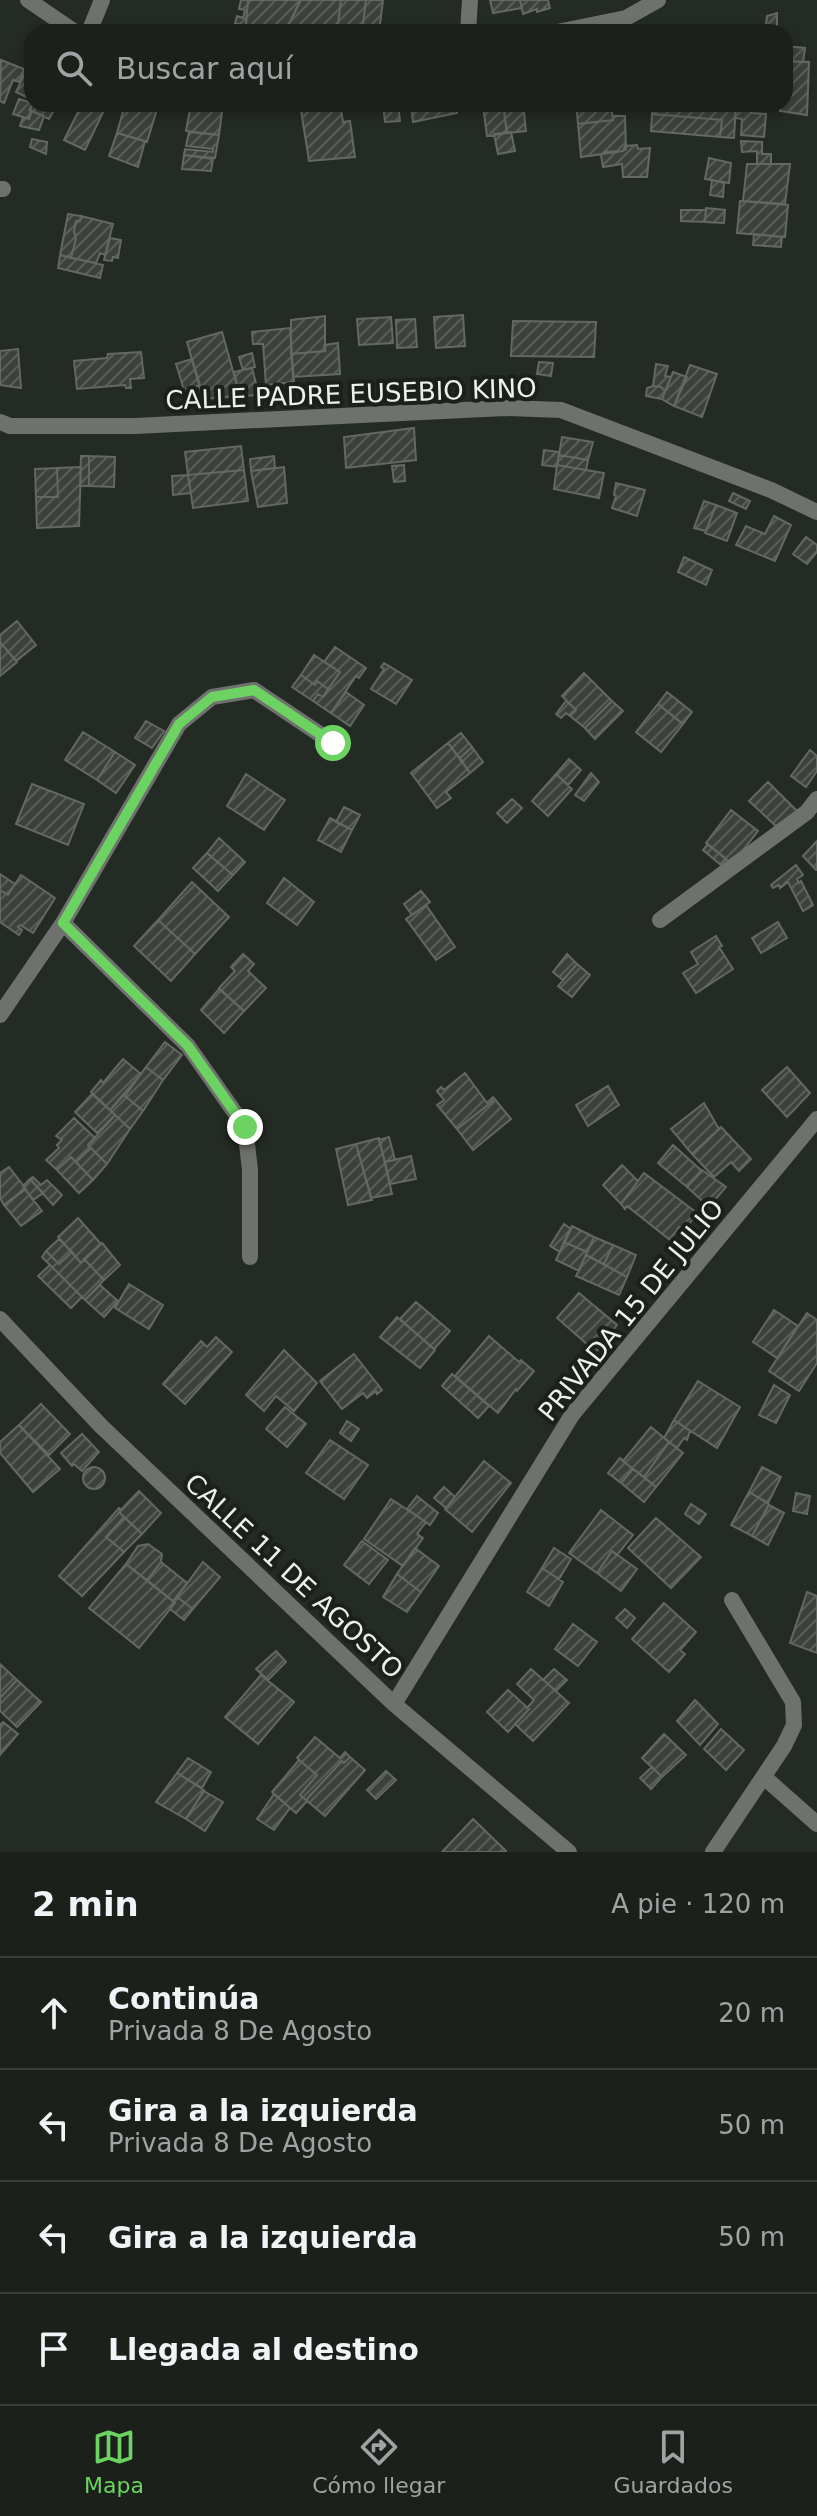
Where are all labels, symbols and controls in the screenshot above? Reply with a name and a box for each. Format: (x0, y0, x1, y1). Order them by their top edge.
search box (24, 24, 793, 112)
icon: search (52, 46, 96, 90)
text: Buscar aquí (116, 51, 293, 86)
street label: CALLE PADRE EUSEBIO KINO (165, 373, 537, 415)
route start (315, 725, 351, 761)
route end (227, 1109, 263, 1145)
street label: PRIVADA 15 DE JULIO (532, 1193, 730, 1427)
street label: CALLE 11 DE AGOSTO (179, 1467, 409, 1685)
text: 2 min (32, 1884, 139, 1924)
text: A pie · 120 m (611, 1889, 785, 1919)
text: Continúa (108, 1981, 260, 2016)
icon: ahead (32, 1991, 76, 2035)
text: 20 m (718, 1998, 785, 2028)
text: Privada 8 De Agosto (108, 2016, 372, 2046)
text: Gira a la izquierda (108, 2093, 418, 2128)
icon: left (32, 2103, 76, 2147)
text: 50 m (718, 2110, 785, 2140)
text: Privada 8 De Agosto (108, 2128, 372, 2158)
icon: left (32, 2215, 76, 2259)
text: Gira a la izquierda (108, 2220, 418, 2255)
text: 50 m (718, 2222, 785, 2252)
icon: arrive (32, 2327, 76, 2371)
text: Llegada al destino (108, 2332, 419, 2367)
tab: Mapa (84, 2425, 144, 2498)
tab: Cómo llegar (312, 2425, 445, 2498)
tab: Guardados (613, 2425, 733, 2498)

